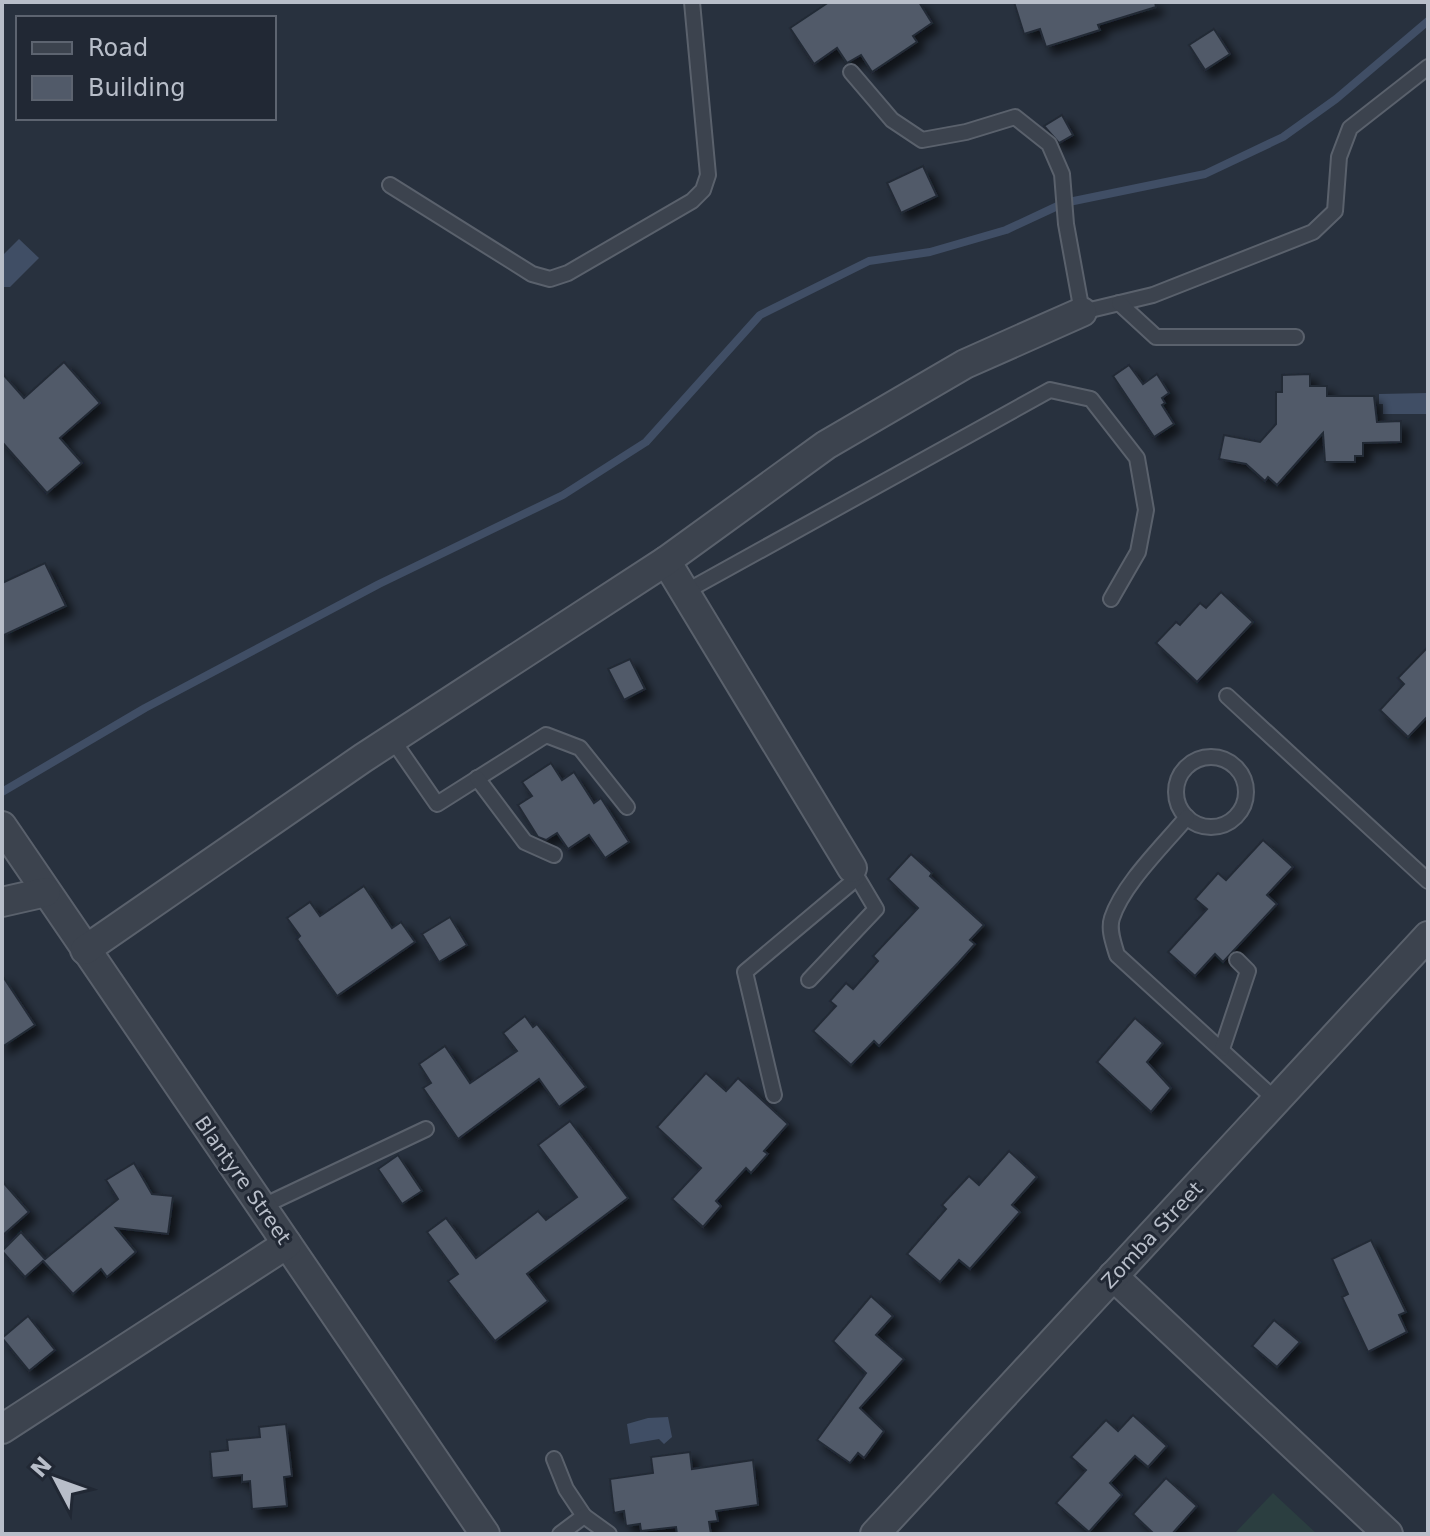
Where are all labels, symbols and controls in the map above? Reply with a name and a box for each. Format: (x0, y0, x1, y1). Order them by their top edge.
legend (16, 16, 276, 120)
text: Road (88, 34, 148, 62)
text: Building (88, 74, 185, 102)
street label: Blantyre Street (190, 1111, 296, 1249)
street label: Zomba Street (1096, 1176, 1208, 1293)
north arrow (16, 1440, 96, 1520)
text: N (26, 1452, 57, 1482)

